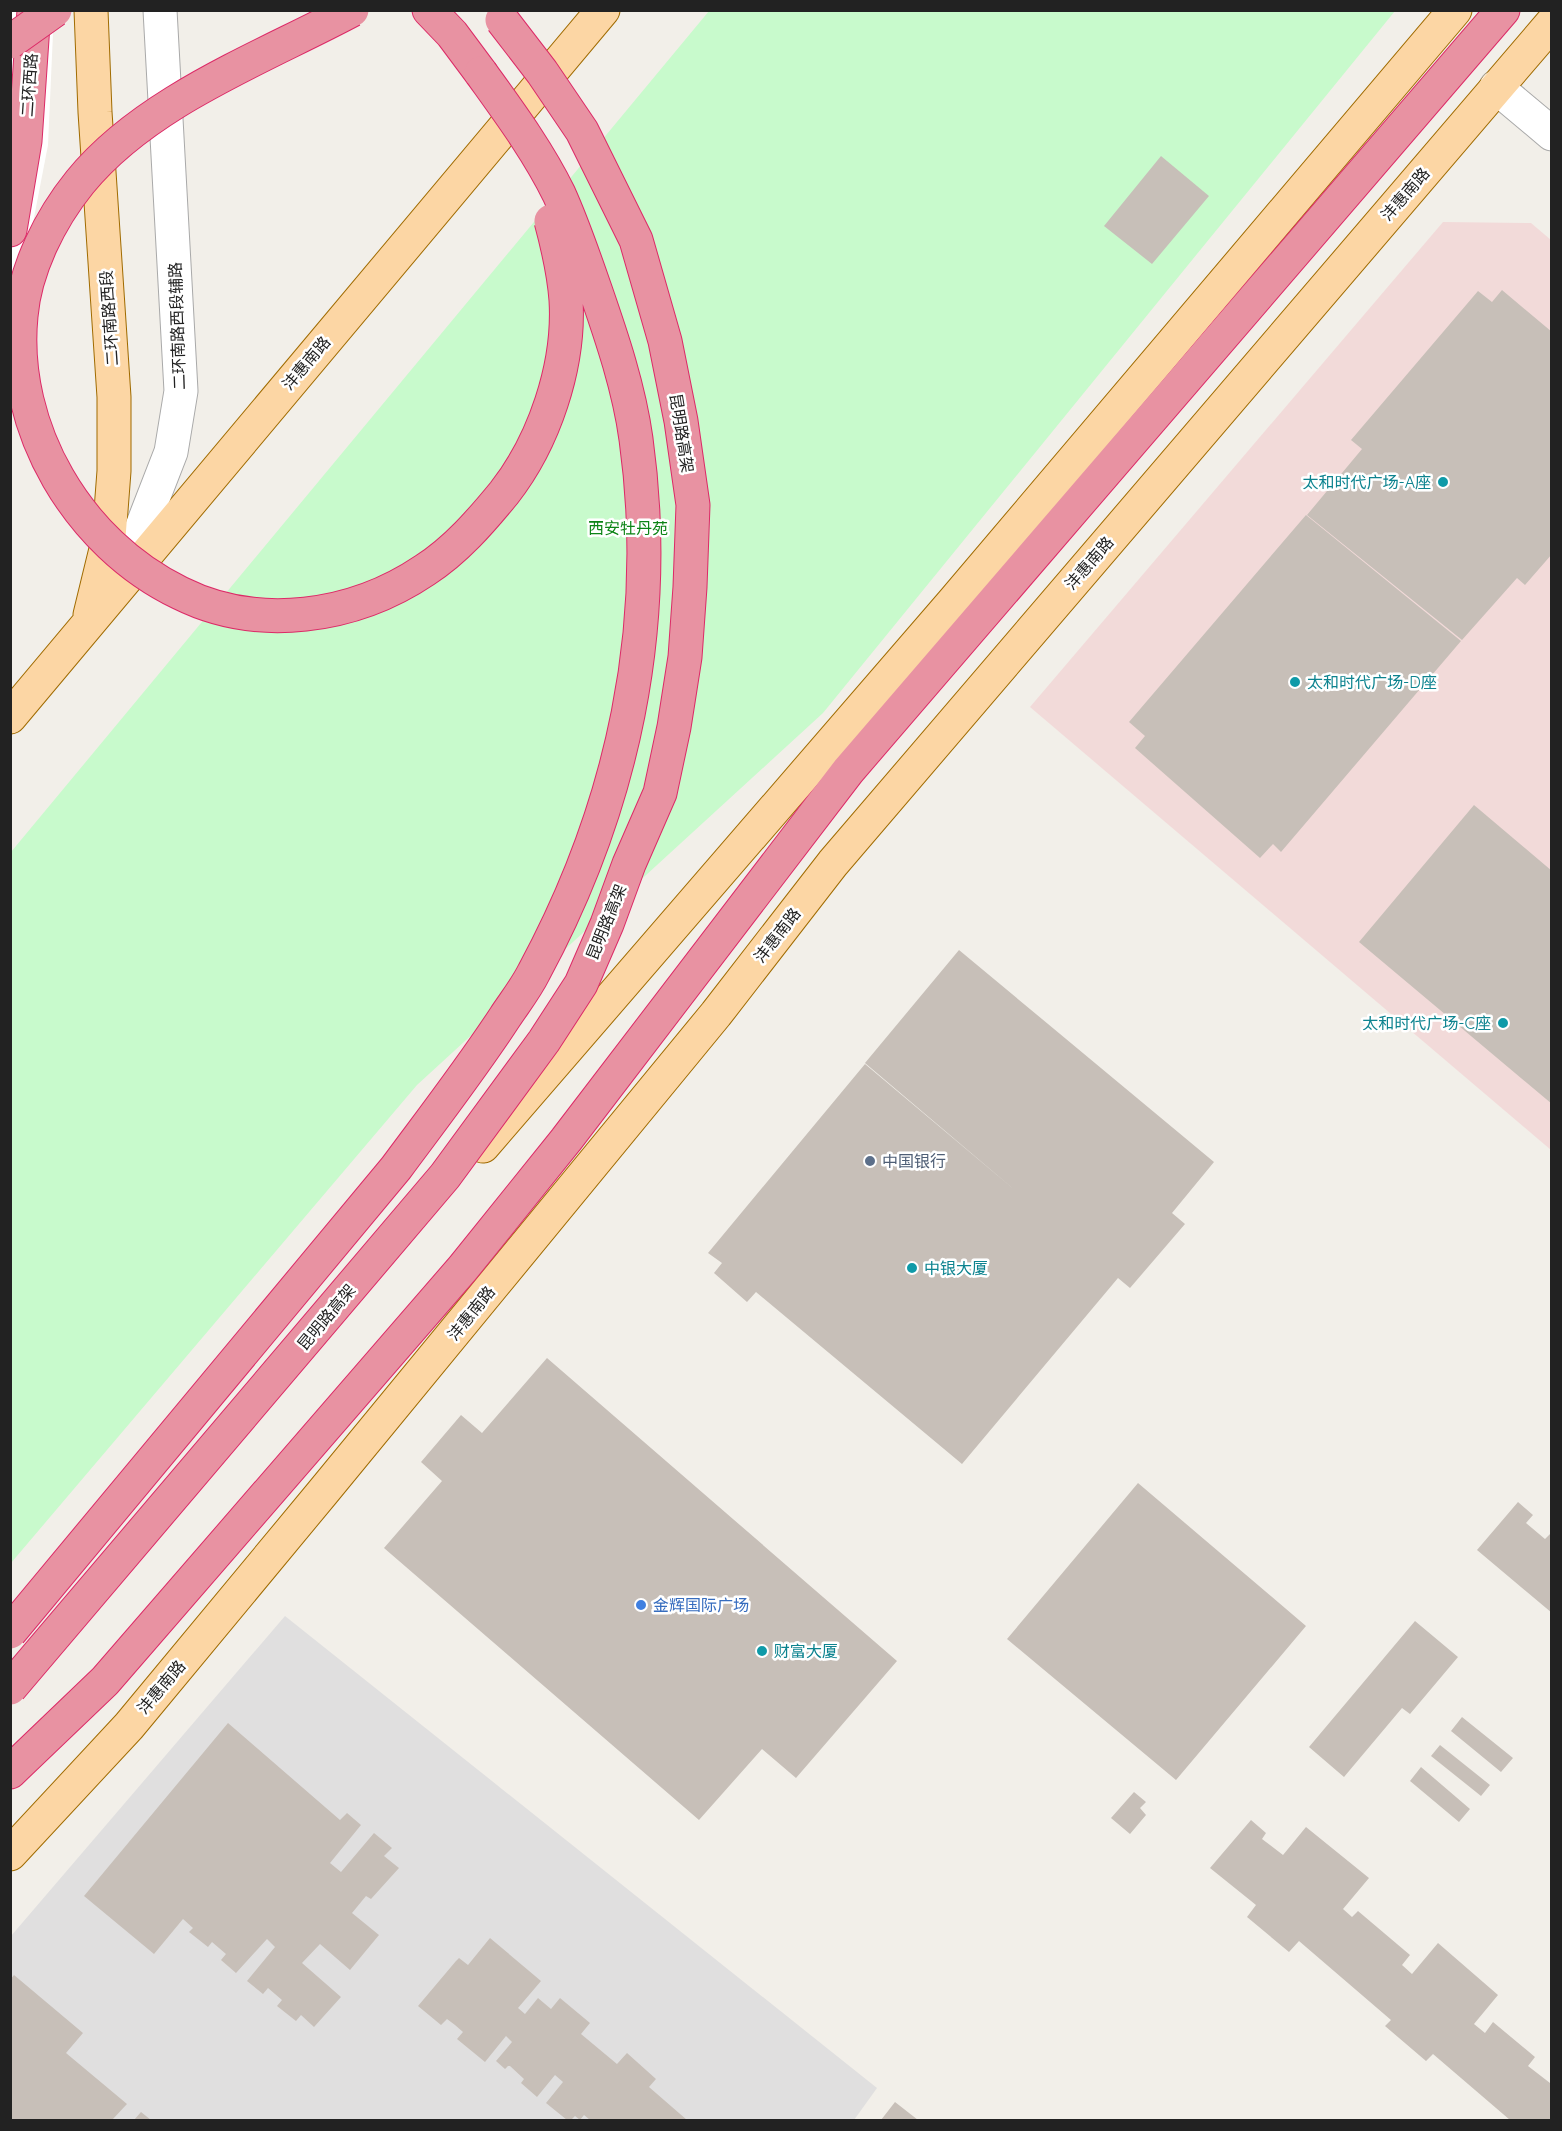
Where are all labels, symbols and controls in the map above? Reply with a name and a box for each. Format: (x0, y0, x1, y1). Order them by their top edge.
street label: 二环西路 (17, 52, 41, 118)
street label: 沣惠南路 (1376, 163, 1434, 225)
street label: 二环南路西段辅路 (165, 262, 189, 390)
street label: 二环南路西段 (96, 269, 122, 367)
street label: 沣惠南路 (278, 332, 334, 394)
street label: 昆明路高架 (666, 392, 698, 474)
place label: 太和时代广场-A座 (1302, 472, 1431, 492)
marker: 太和时代广场-A座 (1436, 475, 1450, 489)
park label: 西安牡丹苑 (588, 518, 668, 538)
street label: 沣惠南路 (1060, 532, 1118, 594)
place label: 太和时代广场-D座 (1307, 672, 1437, 692)
marker: 太和时代广场-D座 (1288, 675, 1302, 689)
street label: 昆明路高架 (582, 881, 630, 963)
street label: 沣惠南路 (749, 904, 805, 966)
place label: 太和时代广场-C座 (1362, 1013, 1491, 1033)
marker: 太和时代广场-C座 (1496, 1016, 1510, 1030)
place label: 中国银行 (882, 1151, 946, 1171)
marker: 中国银行 (863, 1154, 877, 1168)
place label: 中银大厦 (924, 1258, 988, 1278)
marker: 中银大厦 (905, 1261, 919, 1275)
street label: 昆明路高架 (293, 1280, 359, 1354)
street label: 沣惠南路 (443, 1282, 499, 1344)
place label: 金辉国际广场 (653, 1595, 749, 1615)
marker: 金辉国际广场 (634, 1598, 648, 1612)
place label: 财富大厦 (774, 1641, 838, 1661)
marker: 财富大厦 (755, 1644, 769, 1658)
street label: 沣惠南路 (133, 1656, 189, 1718)

